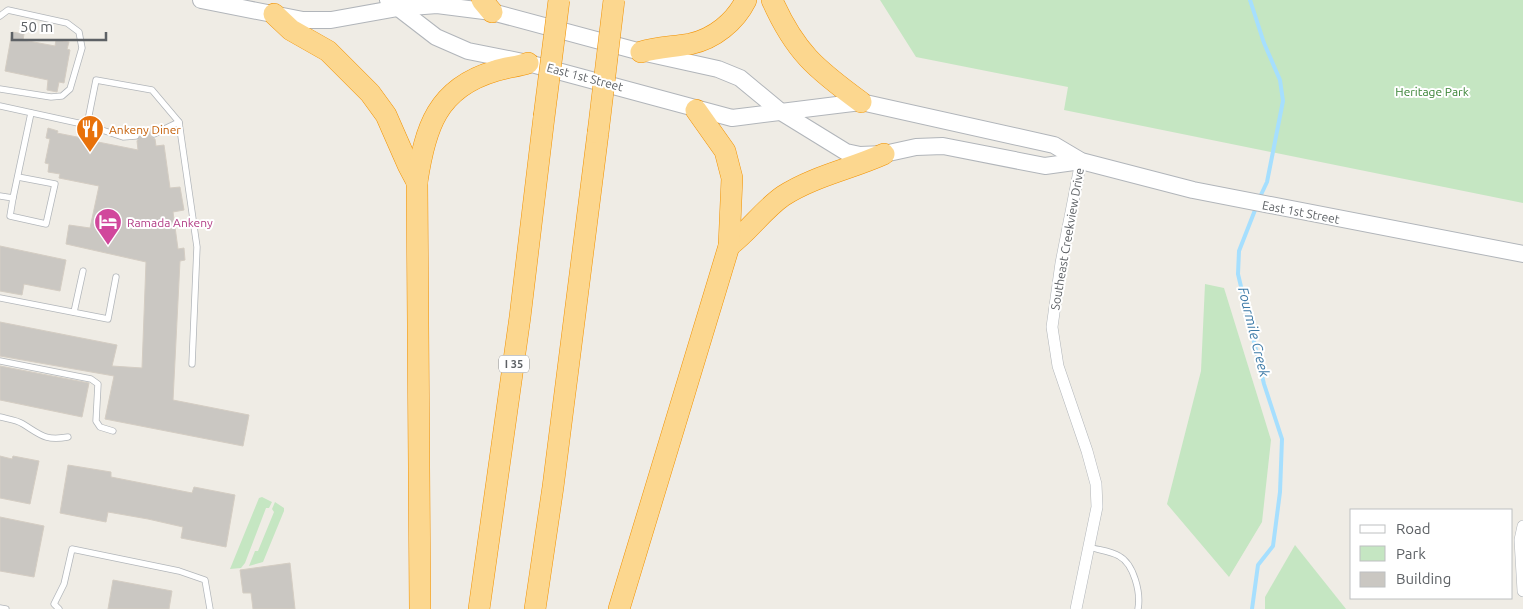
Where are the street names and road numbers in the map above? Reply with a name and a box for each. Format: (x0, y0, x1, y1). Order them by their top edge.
street label: East 1st Street (545, 61, 625, 94)
street label: Southeast Creekview Drive (1048, 167, 1086, 311)
street label: East 1st Street (1261, 198, 1341, 226)
road number: I 35 (499, 356, 529, 372)

